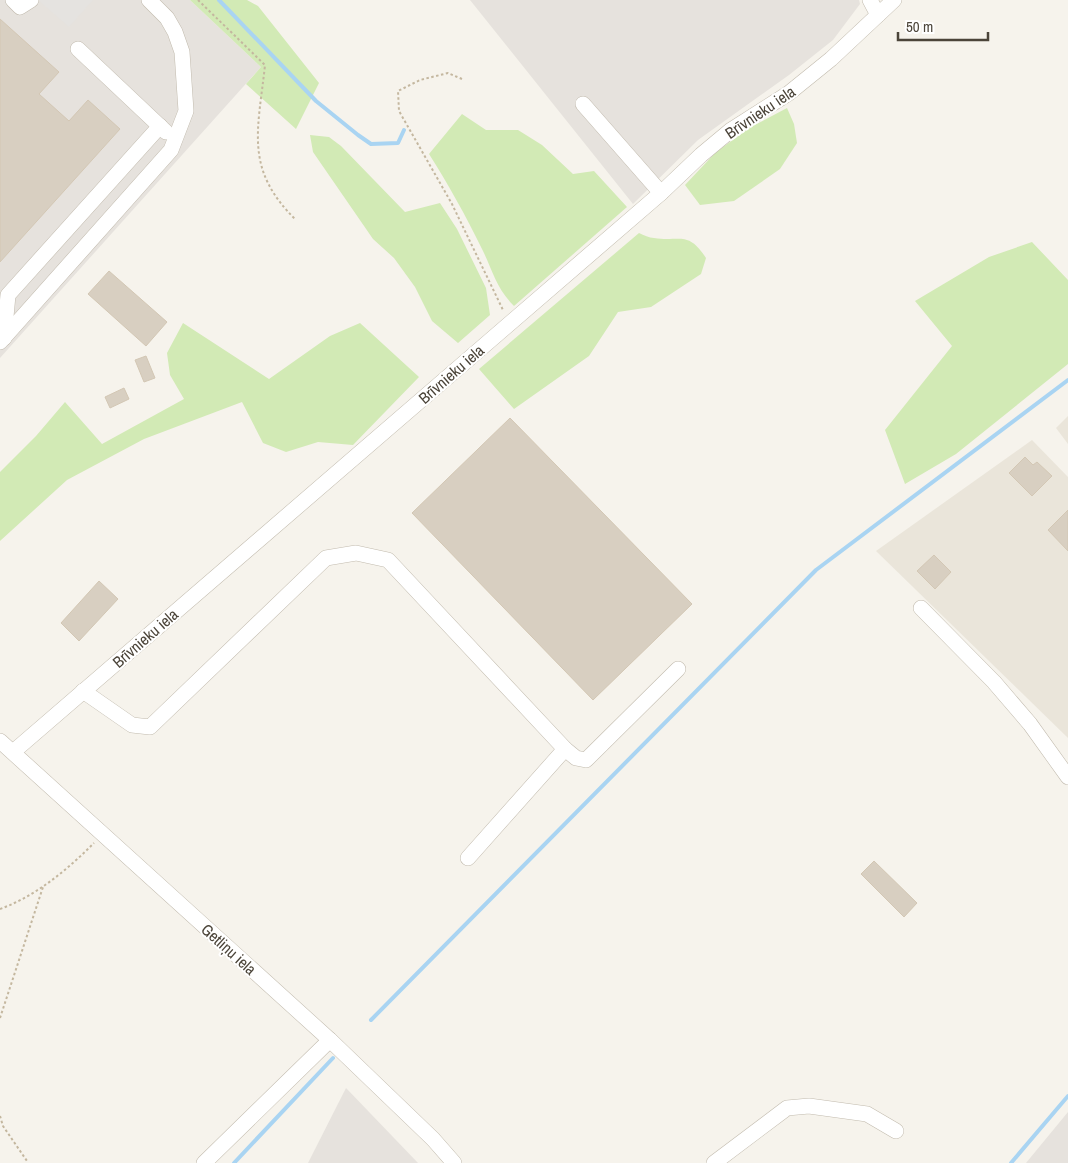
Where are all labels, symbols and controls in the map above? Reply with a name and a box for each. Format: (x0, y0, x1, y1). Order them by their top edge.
scale bar (898, 10, 988, 42)
text: 50 m (906, 16, 933, 37)
street label: Brīvnieku iela (721, 80, 800, 144)
street label: Brīvnieku iela (414, 339, 489, 409)
street label: Brīvnieku iela (108, 603, 183, 673)
street label: Getliņu iela (197, 918, 262, 980)

